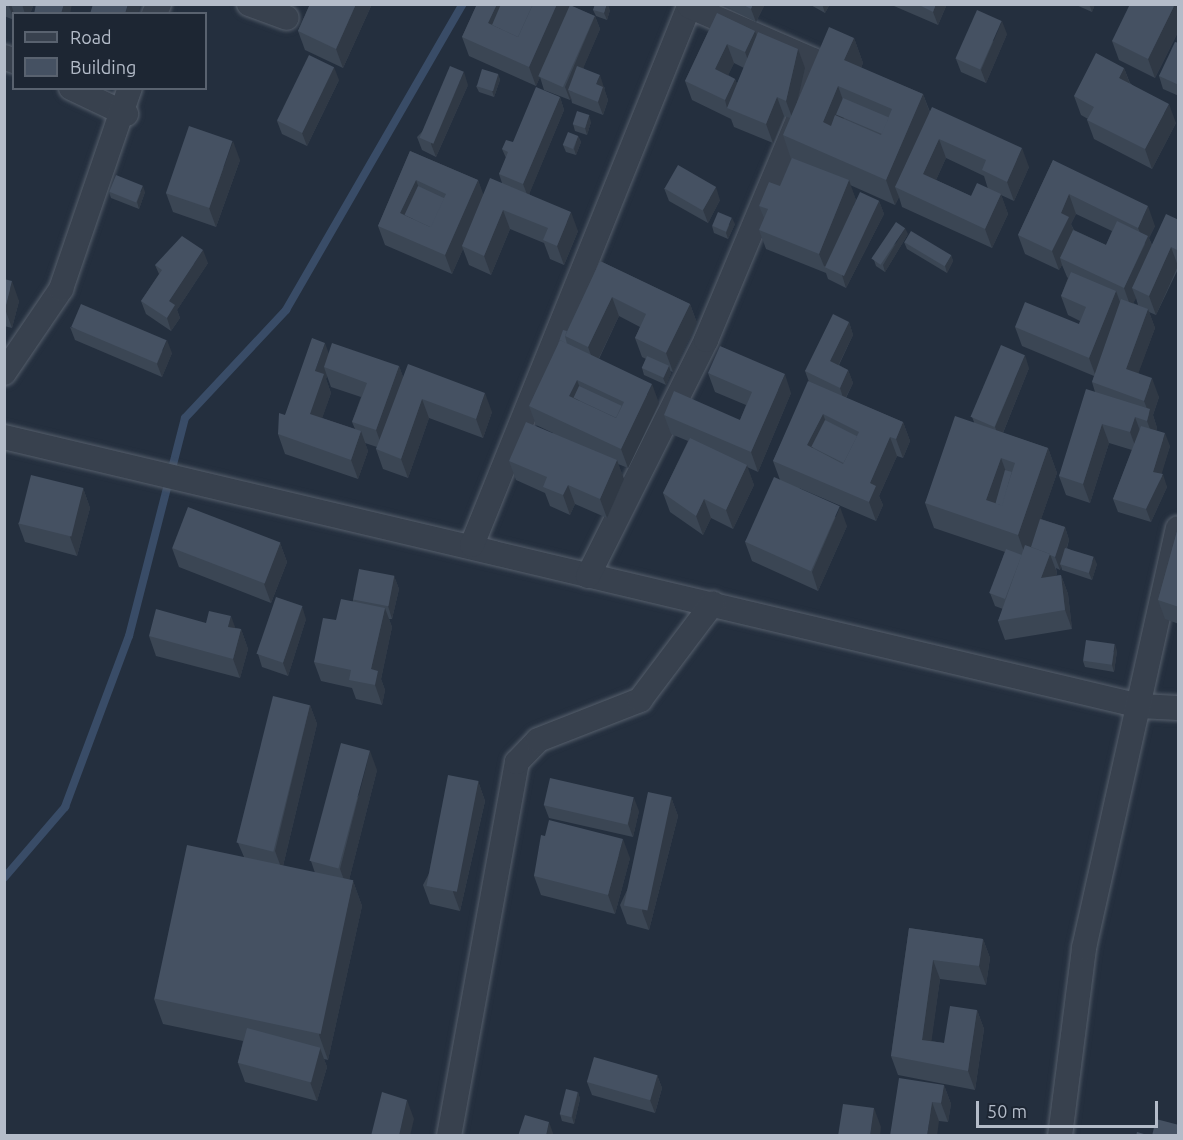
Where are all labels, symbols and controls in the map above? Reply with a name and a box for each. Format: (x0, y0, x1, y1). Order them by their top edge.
legend (12, 12, 207, 90)
text: Road (70, 27, 112, 47)
text: Building (70, 57, 136, 77)
scale bar (979, 1089, 1160, 1127)
text: 50 m (987, 1101, 1027, 1121)

